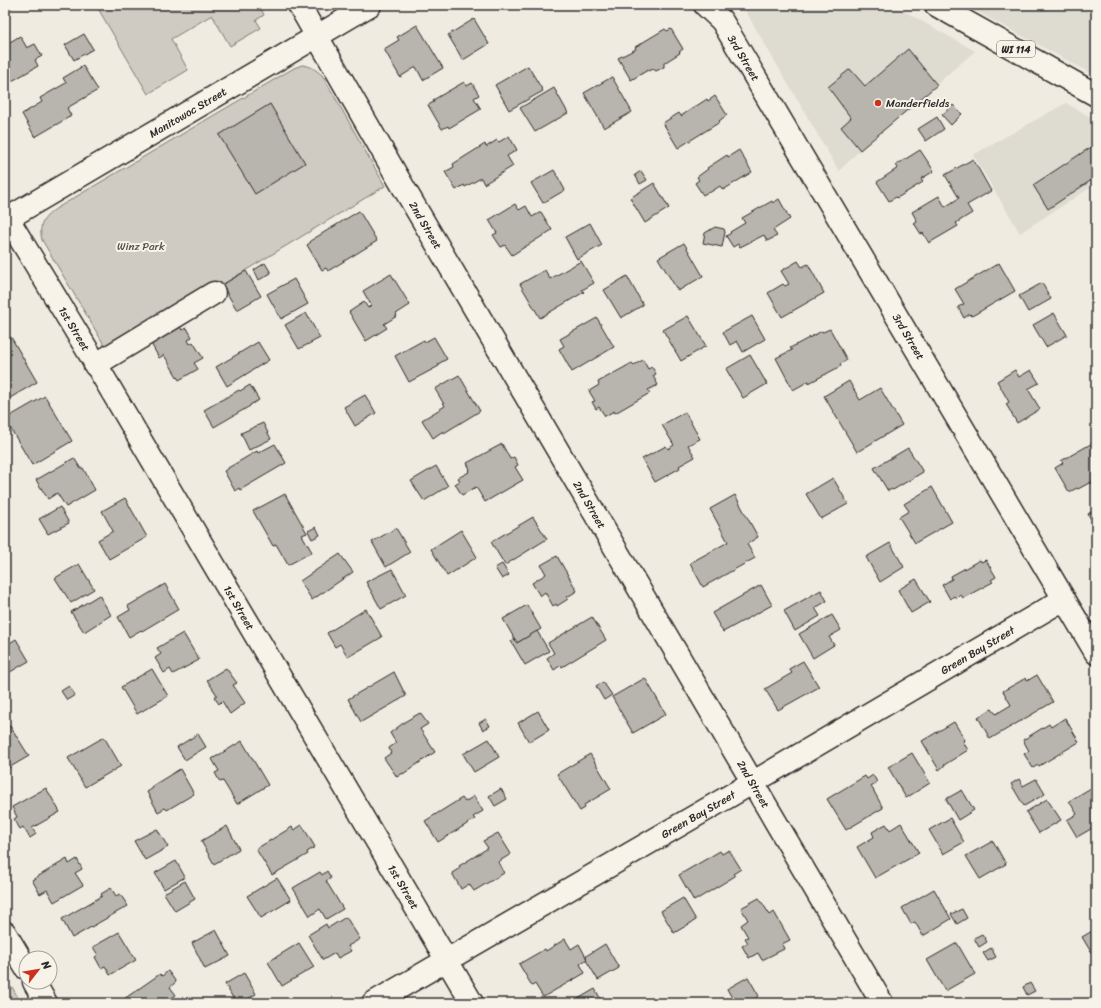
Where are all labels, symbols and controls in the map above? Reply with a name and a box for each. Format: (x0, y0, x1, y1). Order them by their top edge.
street label: 3rd Street (722, 31, 765, 85)
road number: WI 114 (997, 41, 1035, 57)
street label: Manitowoc Street (145, 82, 231, 143)
place label: Manderfields (886, 94, 950, 113)
marker: Manderfields (873, 98, 883, 108)
street label: 2nd Street (404, 198, 447, 253)
park label: Winz Park (117, 237, 165, 256)
street label: 1st Street (53, 303, 95, 355)
street label: 3rd Street (887, 310, 930, 364)
street label: 2nd Street (568, 477, 611, 533)
street label: 1st Street (218, 582, 260, 634)
street label: Green Bay Street (937, 621, 1019, 680)
street label: 2nd Street (732, 757, 775, 812)
street label: Green Bay Street (658, 785, 740, 844)
street label: 1st Street (382, 861, 424, 913)
north arrow (18, 950, 58, 990)
text: N (36, 956, 56, 974)

